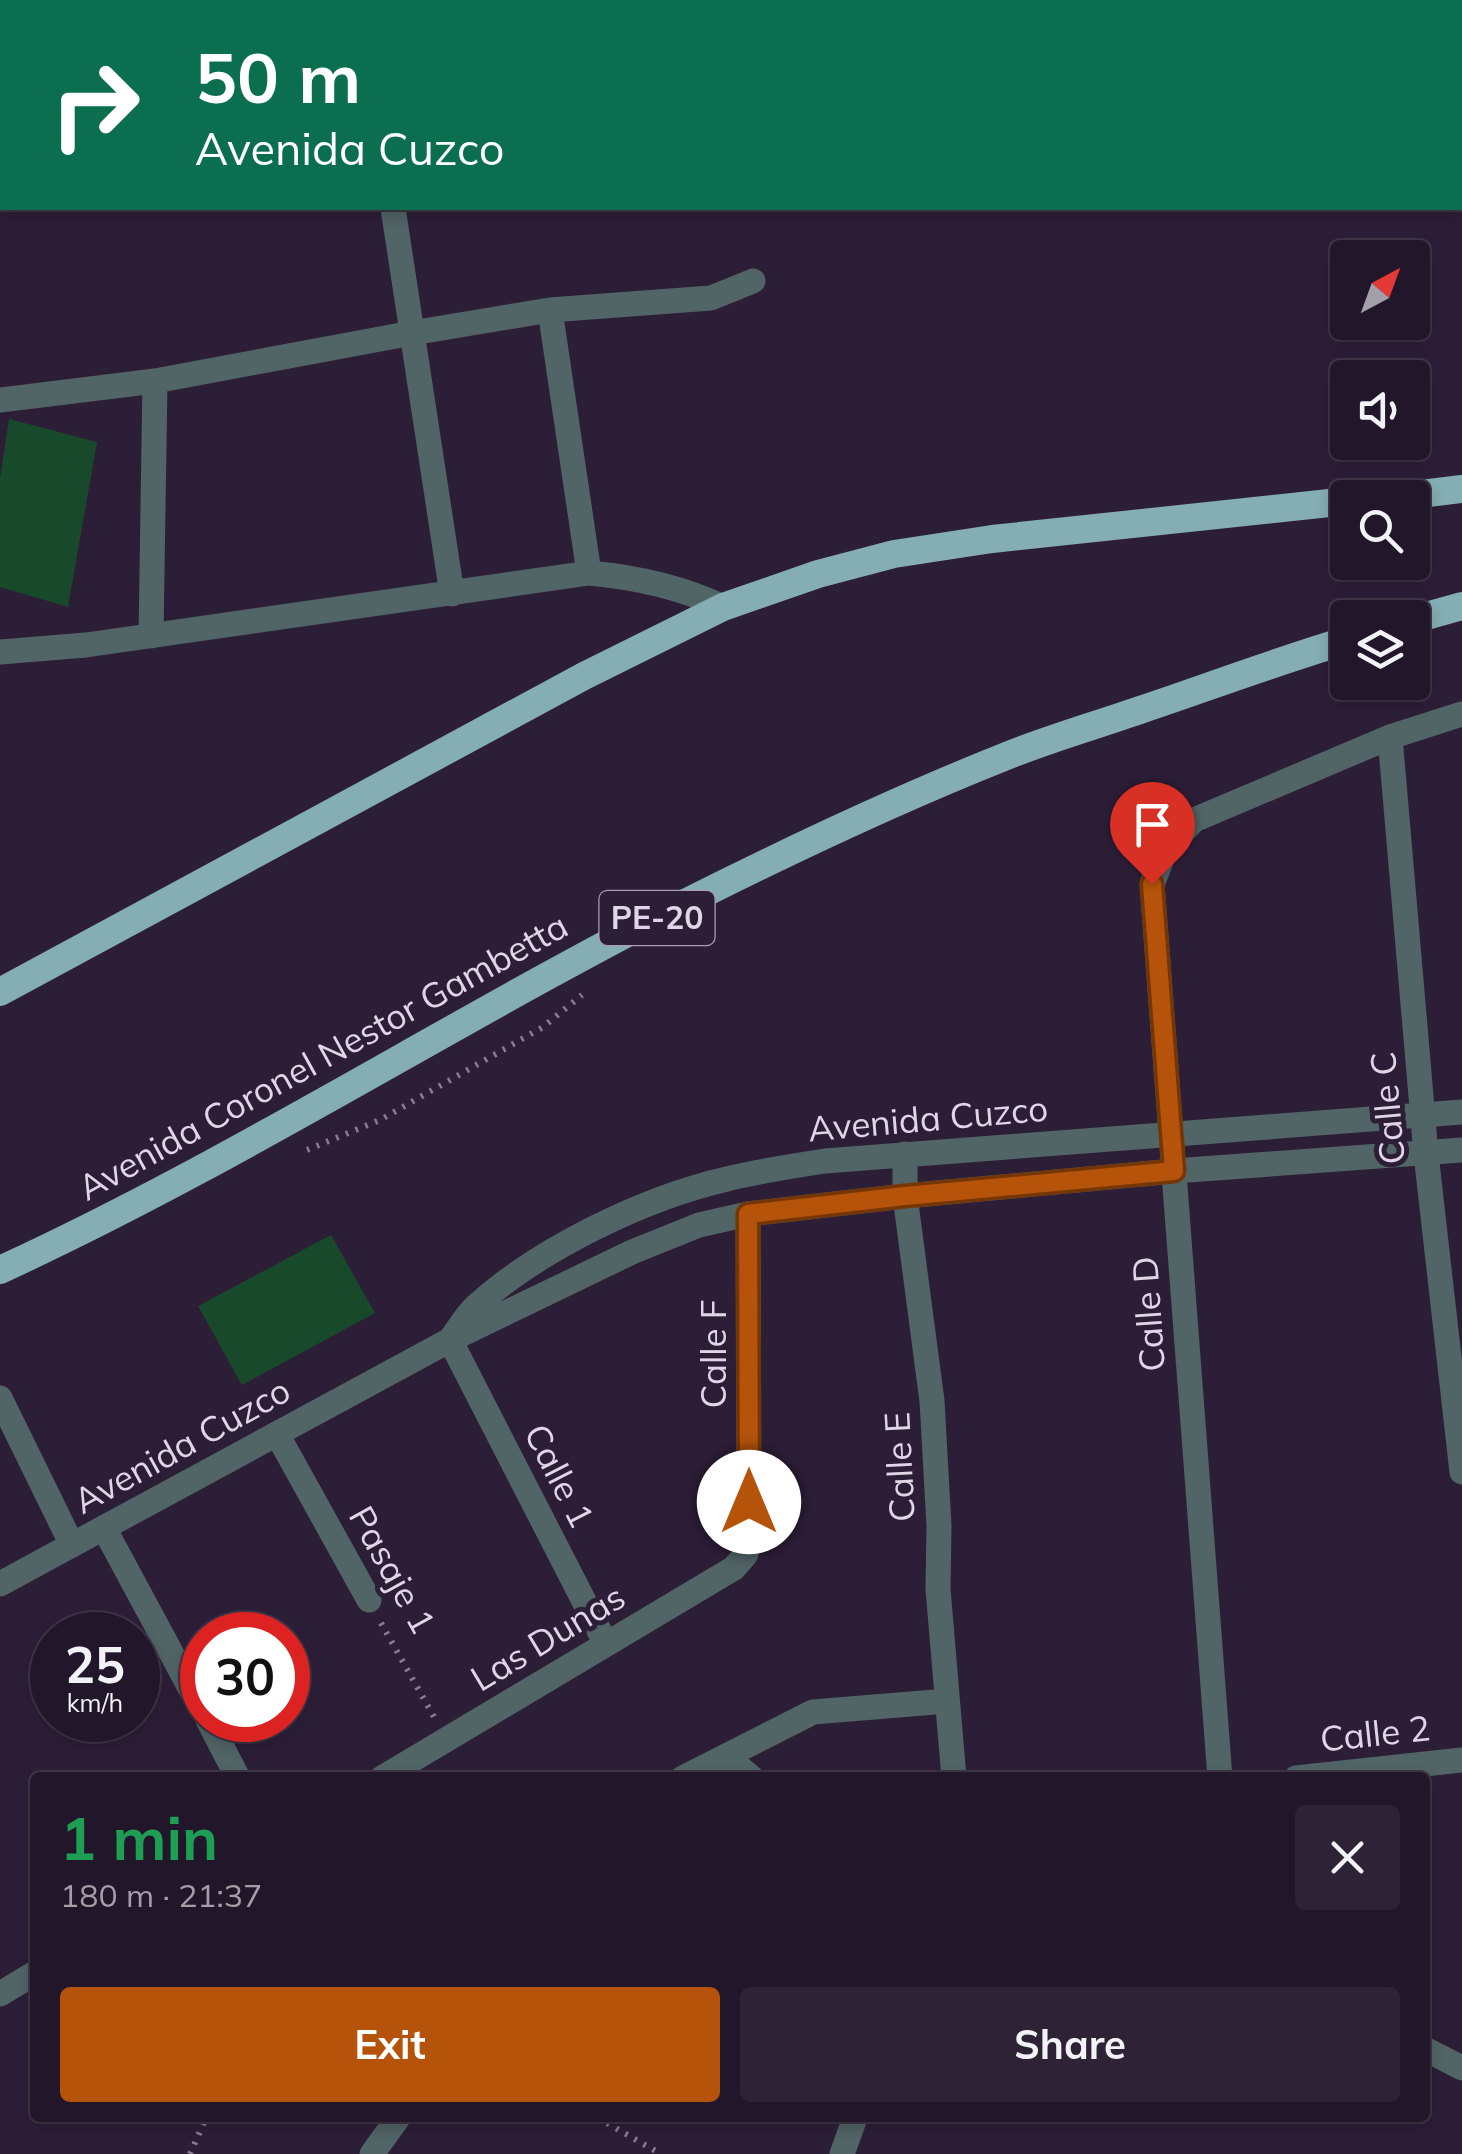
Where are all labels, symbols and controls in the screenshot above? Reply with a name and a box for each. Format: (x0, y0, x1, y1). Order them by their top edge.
text: 50 m (195, 33, 361, 121)
icon: right (30, 40, 160, 170)
text: Avenida Cuzco (195, 120, 504, 176)
north arrow (1330, 240, 1430, 340)
map controls (1330, 240, 1430, 700)
button: sound (1330, 360, 1430, 460)
button: search (1330, 480, 1430, 580)
button: layers (1330, 600, 1430, 700)
pin (1110, 782, 1195, 885)
icon: arrive (1125, 797, 1180, 852)
road number: PE-20 (600, 891, 714, 945)
street label: Avenida Coronel Nestor Gambetta (70, 903, 575, 1209)
street label: Calle C (1360, 1050, 1414, 1166)
street label: Avenida Cuzco (806, 1086, 1050, 1150)
street label: Calle D (1122, 1255, 1174, 1373)
street label: Calle F (691, 1300, 735, 1408)
street label: Avenida Cuzco (66, 1368, 297, 1523)
street label: Calle E (874, 1411, 924, 1523)
street label: Calle 1 (515, 1416, 605, 1535)
position arrow (697, 1450, 801, 1554)
street label: Pasaje 1 (340, 1498, 446, 1641)
street label: Las Dunas (463, 1574, 632, 1700)
speed limit sign: 30 (180, 1612, 310, 1742)
text: 25 (65, 1633, 125, 1696)
text: km/h (67, 1687, 123, 1718)
street label: Calle 2 (1318, 1705, 1432, 1761)
text: 1 min (60, 1800, 218, 1875)
button: close (1295, 1805, 1400, 1910)
text: 180 m · 21:37 (60, 1875, 262, 1915)
button: Exit (60, 1987, 720, 2102)
button: Share (740, 1987, 1400, 2102)

